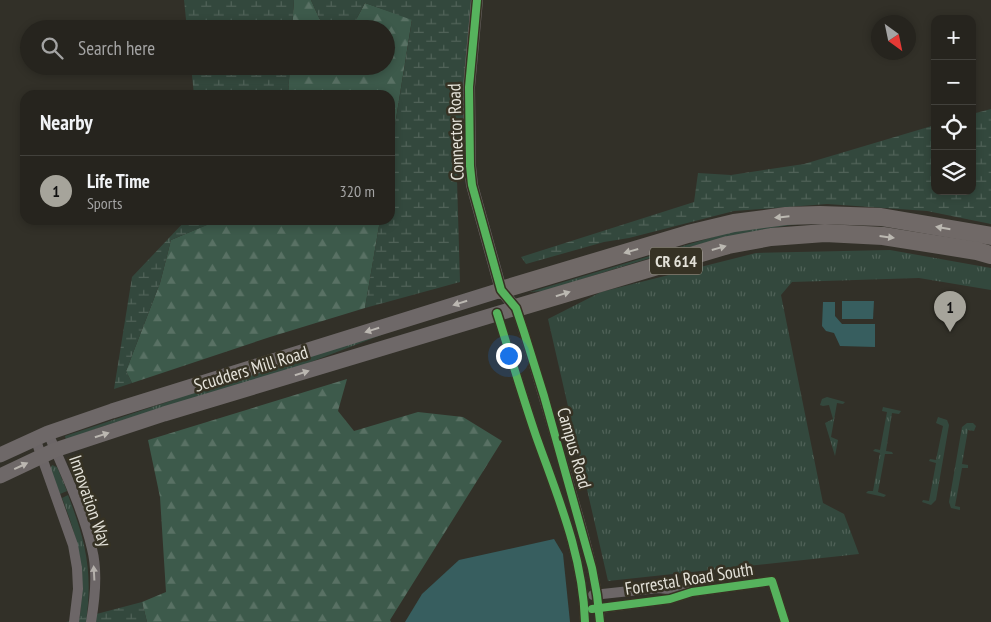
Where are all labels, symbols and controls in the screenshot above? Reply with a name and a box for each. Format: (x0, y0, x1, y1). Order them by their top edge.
north arrow (871, 15, 916, 60)
map controls (931, 15, 976, 195)
button: + (931, 15, 976, 60)
search box (20, 20, 395, 75)
icon: search (38, 34, 66, 62)
text: Search here (78, 36, 155, 60)
button: − (931, 60, 976, 105)
street label: Connector Road (442, 83, 469, 181)
button: locate (931, 105, 976, 150)
text: Nearby (40, 109, 93, 136)
button: layers (931, 150, 976, 195)
text: Life Time (87, 169, 150, 193)
text: 1 (52, 181, 60, 201)
text: 320 m (340, 181, 375, 201)
text: Sports (87, 193, 122, 213)
one-way arrow (773, 213, 789, 221)
one-way arrow (935, 223, 951, 231)
one-way arrow (880, 233, 896, 241)
one-way arrow (711, 244, 726, 252)
one-way arrow (624, 248, 639, 256)
road number: CR 614 (650, 248, 702, 274)
one-way arrow (556, 290, 571, 298)
pin: 1 (934, 291, 966, 332)
one-way arrow (452, 300, 467, 307)
one-way arrow (364, 327, 379, 334)
street label: Scudders Mill Road (191, 340, 311, 397)
your location (496, 343, 522, 369)
one-way arrow (294, 368, 309, 376)
street label: Campus Road (552, 405, 597, 491)
one-way arrow (94, 431, 109, 438)
street label: Innovation Way (64, 452, 117, 550)
one-way arrow (14, 461, 28, 469)
street label: Forrestal Road South (623, 557, 755, 600)
one-way arrow (90, 565, 98, 581)

